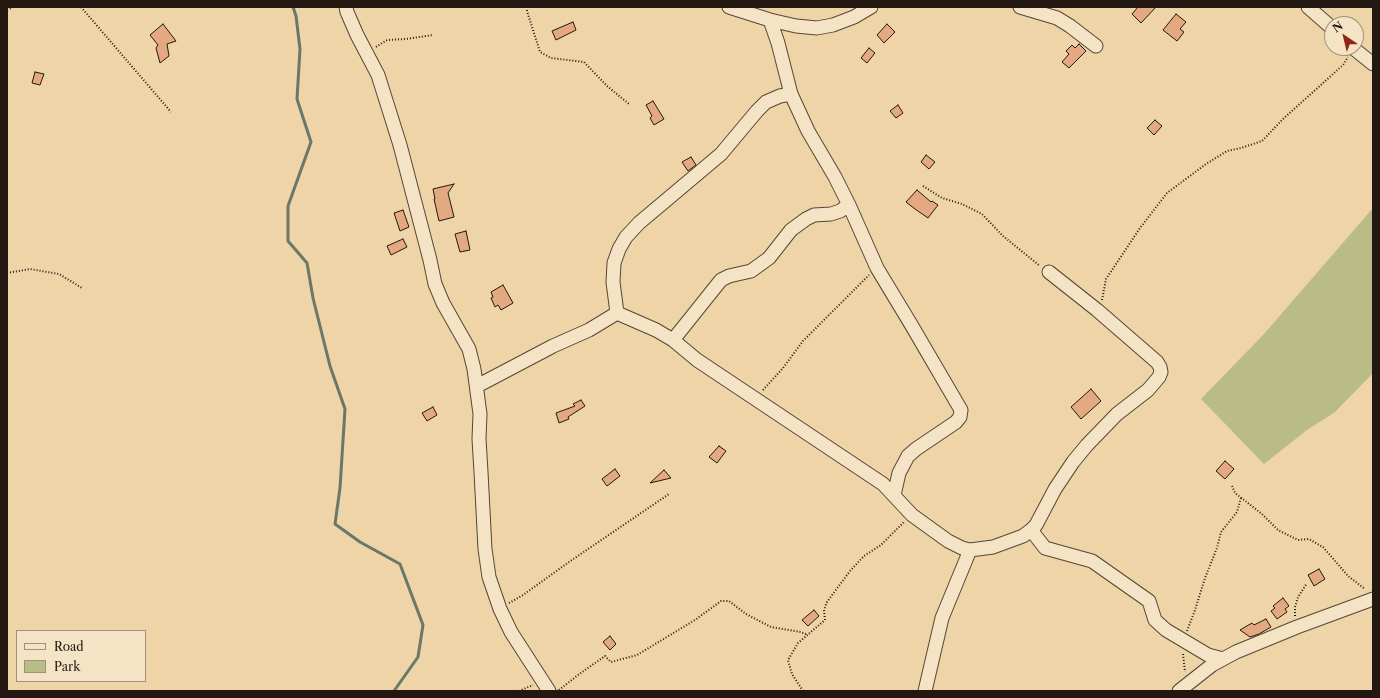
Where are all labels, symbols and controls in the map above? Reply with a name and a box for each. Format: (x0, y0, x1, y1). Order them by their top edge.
north arrow (1324, 16, 1364, 56)
text: N (1330, 19, 1346, 35)
legend (16, 630, 146, 682)
text: Road (54, 639, 84, 654)
text: Park (54, 659, 80, 674)

